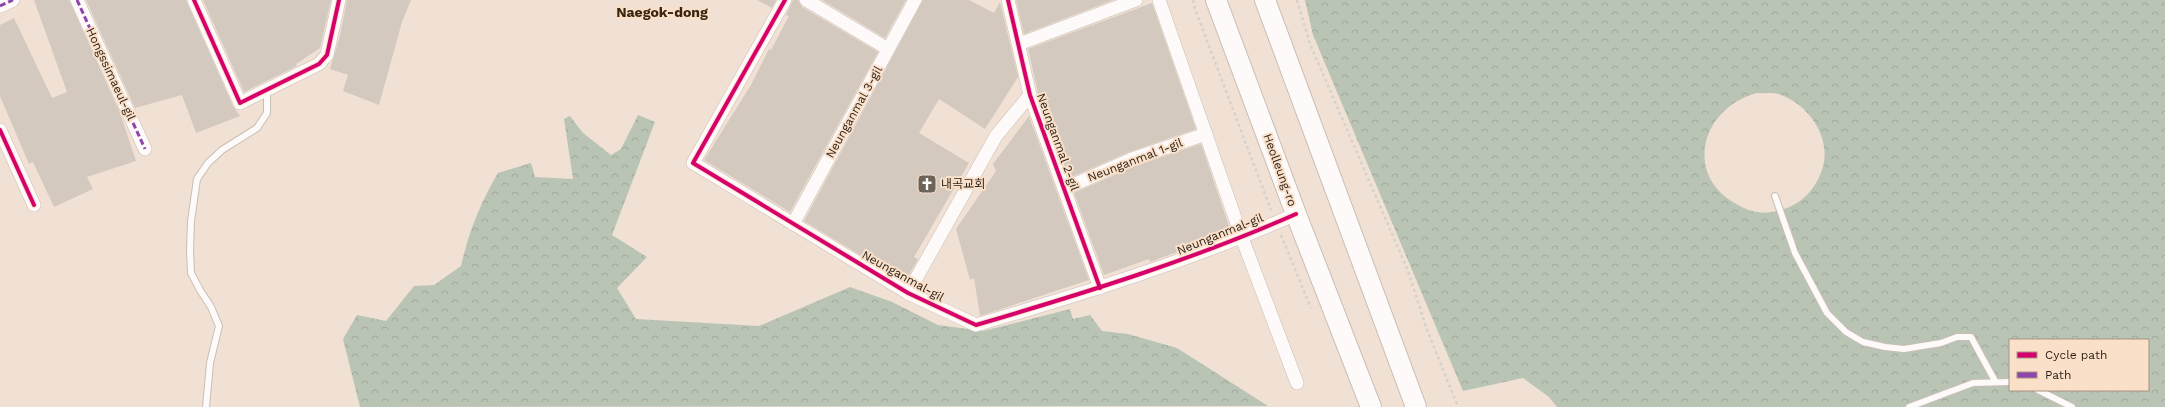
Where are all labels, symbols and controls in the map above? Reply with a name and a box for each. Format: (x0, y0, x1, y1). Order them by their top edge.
district label: Naegok-dong (616, 4, 708, 20)
street label: Hongssimaeul-gil (83, 25, 139, 123)
street label: Neunganmal 3-gil (823, 63, 885, 160)
street label: Neunganmal 2-gil (1034, 91, 1082, 193)
street label: Heolleung-ro (1260, 132, 1300, 208)
street label: Neunganmal 1-gil (1086, 135, 1185, 185)
church icon: 내곡교회 (916, 173, 938, 195)
place label: 내곡교회 (941, 177, 985, 191)
street label: Neunganmal-gil (1175, 210, 1265, 258)
street label: Neunganmal-gil (859, 248, 947, 305)
legend (2009, 339, 2149, 391)
text: Cycle path (2045, 348, 2107, 362)
text: Path (2045, 368, 2071, 382)

